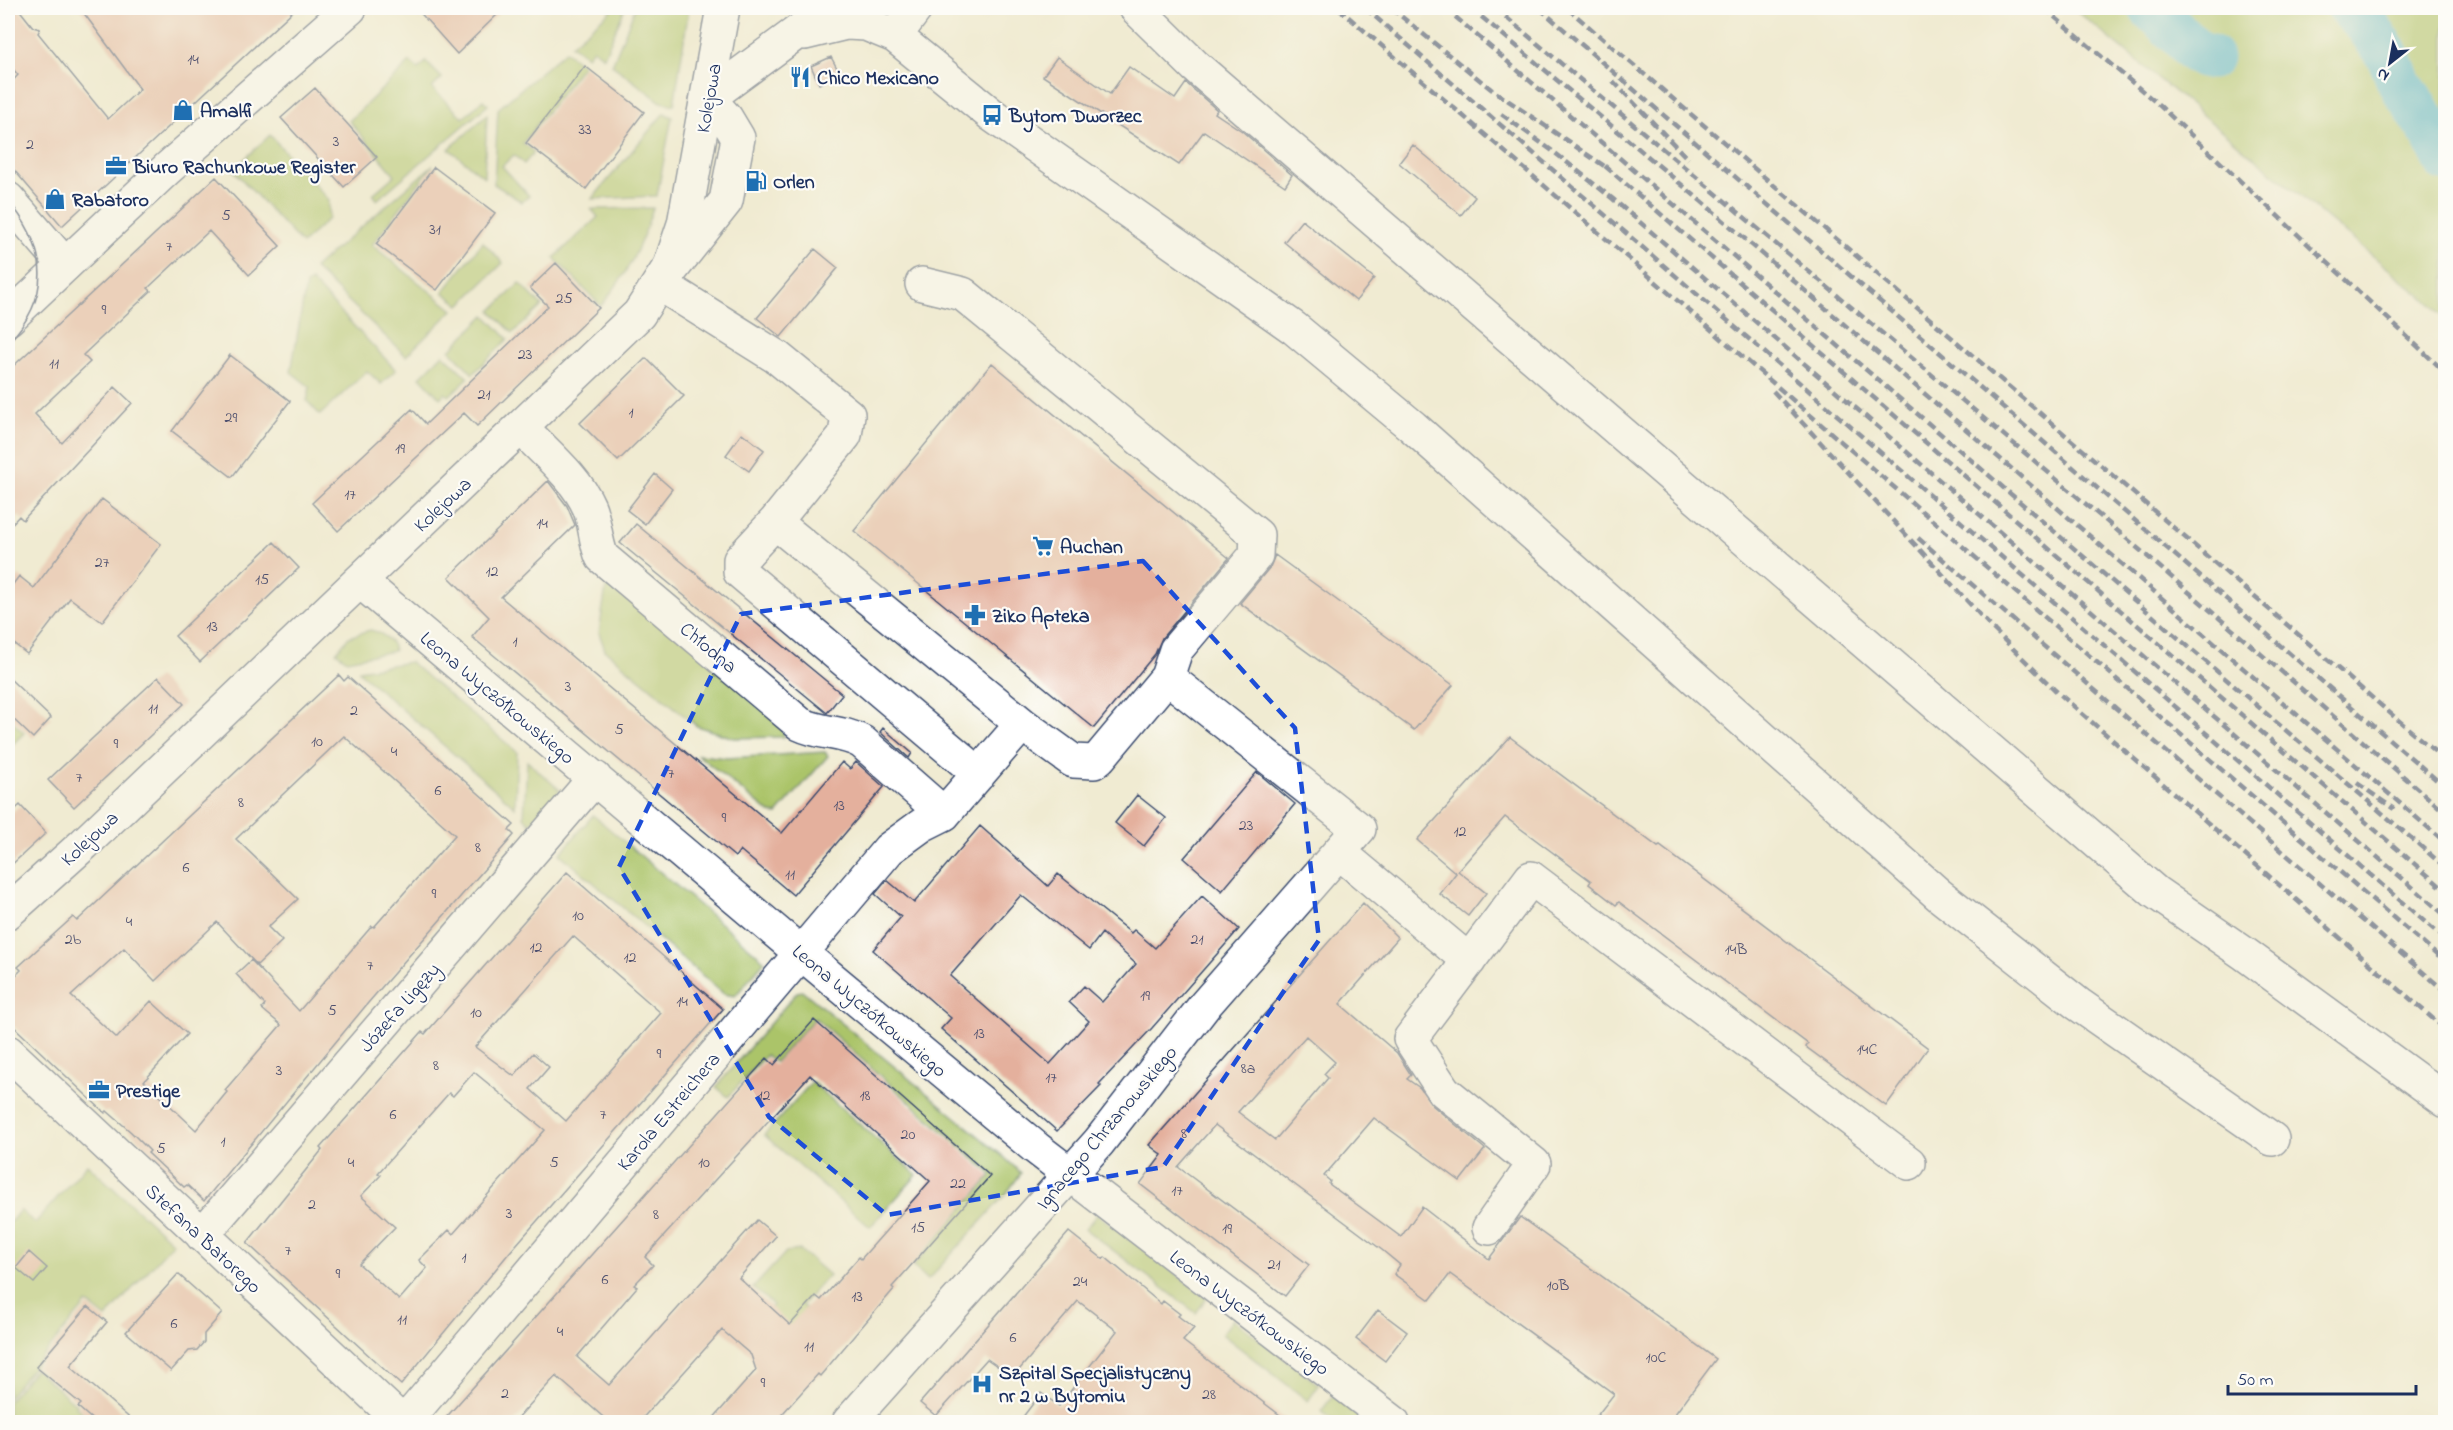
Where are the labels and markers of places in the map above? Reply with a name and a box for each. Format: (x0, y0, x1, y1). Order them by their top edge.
restaurant icon: Chico Mexicano (788, 65, 812, 89)
place label: Chico Mexicano (817, 65, 939, 94)
shop icon: Amalfi (171, 98, 195, 122)
place label: Amalfi (200, 98, 255, 127)
bus stop icon: Bytom Dworzec (980, 103, 1004, 127)
place label: Bytom Dworzec (1008, 103, 1143, 133)
office icon: Biuro Rachunkowe Register (104, 154, 128, 178)
place label: Biuro Rachunkowe Register (132, 154, 356, 184)
fuel station icon: Orlen (744, 169, 768, 193)
place label: Orlen (773, 169, 815, 198)
shop icon: Rabatoro (43, 187, 67, 211)
place label: Rabatoro (72, 187, 149, 216)
supermarket icon: Auchan (1031, 534, 1055, 558)
place label: Auchan (1060, 534, 1123, 563)
pharmacy icon: Ziko Apteka (963, 603, 987, 627)
place label: Ziko Apteka (992, 603, 1090, 632)
office icon: Prestige (87, 1078, 111, 1102)
place label: Prestige (116, 1078, 181, 1108)
place label: Szpital Specjalistyczny nr 2 w Bytomiu (999, 1360, 1191, 1413)
hospital icon: Szpital Specjalistyczny nr 2 w Bytomiu (970, 1372, 994, 1396)

